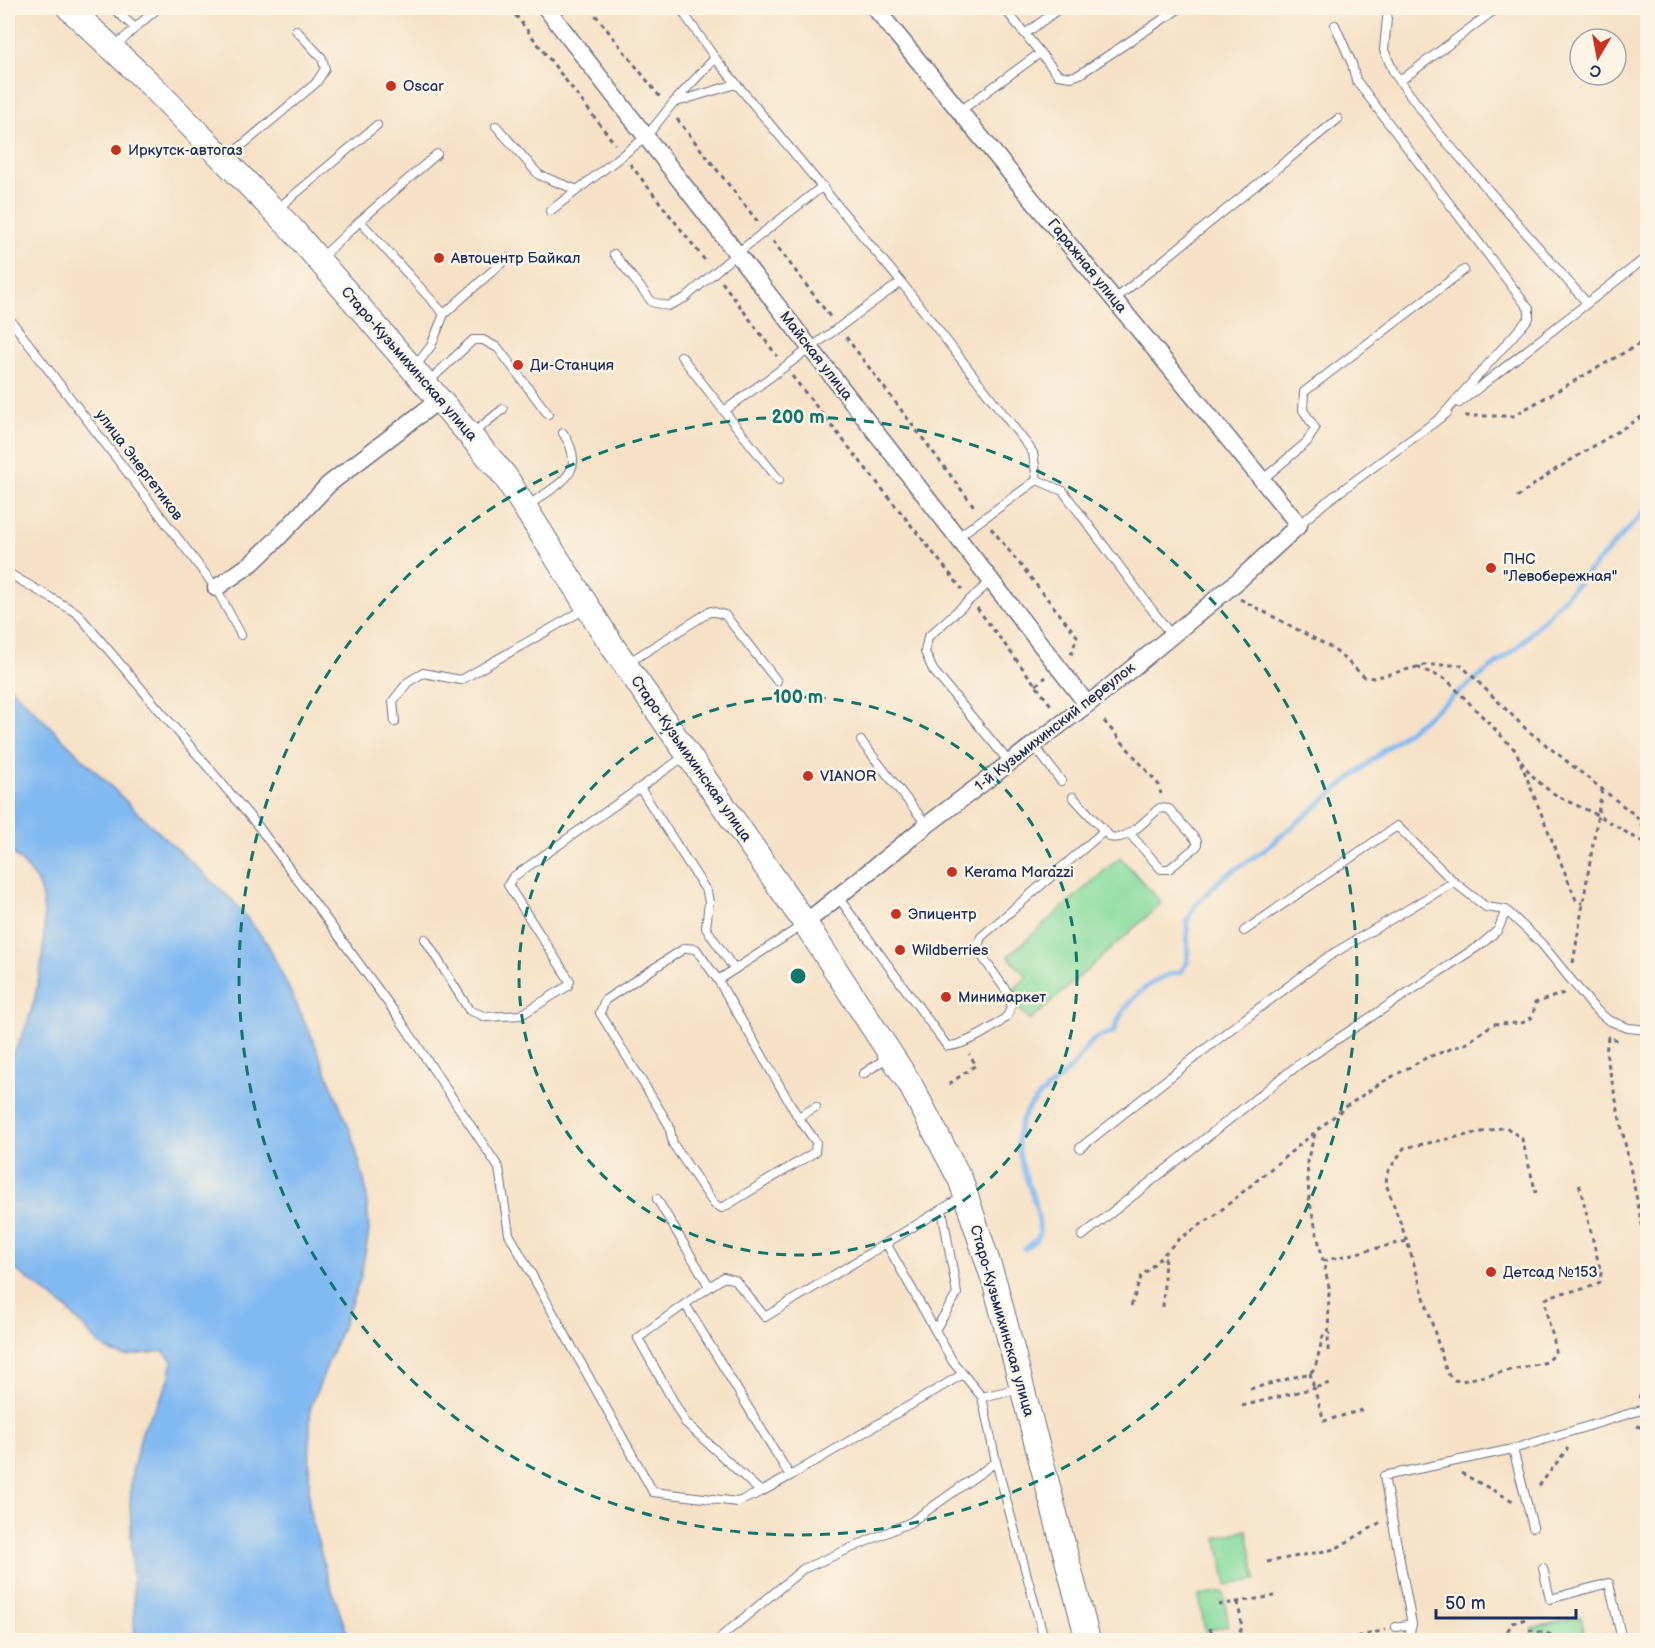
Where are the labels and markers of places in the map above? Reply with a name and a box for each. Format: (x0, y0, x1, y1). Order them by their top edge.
place label: Oscar (403, 77, 444, 96)
marker: Oscar (384, 79, 398, 93)
place label: Иркутск-автогаз (128, 141, 243, 160)
marker: Иркутск-автогаз (109, 143, 123, 157)
place label: Автоцентр Байкал (450, 249, 581, 268)
marker: Автоцентр Байкал (432, 251, 446, 265)
place label: Ди-Станция (530, 356, 614, 375)
marker: Ди-Станция (511, 358, 525, 372)
place label: ПНС "Левобережная" (1503, 550, 1617, 586)
marker: ПНС "Левобережная" (1484, 561, 1498, 575)
place label: VIANOR (820, 767, 877, 786)
marker: VIANOR (801, 769, 815, 783)
place label: Kerama Marazzi (964, 863, 1074, 882)
marker: Kerama Marazzi (945, 865, 959, 879)
place label: Эпицентр (908, 905, 977, 924)
marker: Эпицентр (889, 907, 903, 921)
place label: Wildberries (912, 941, 989, 960)
marker: Wildberries (893, 943, 907, 957)
centre of rings (788, 966, 808, 986)
place label: Минимаркет (958, 988, 1046, 1007)
marker: Минимаркет (939, 990, 953, 1004)
place label: Детсад №153 (1503, 1263, 1598, 1282)
marker: Детсад №153 (1484, 1265, 1498, 1279)

